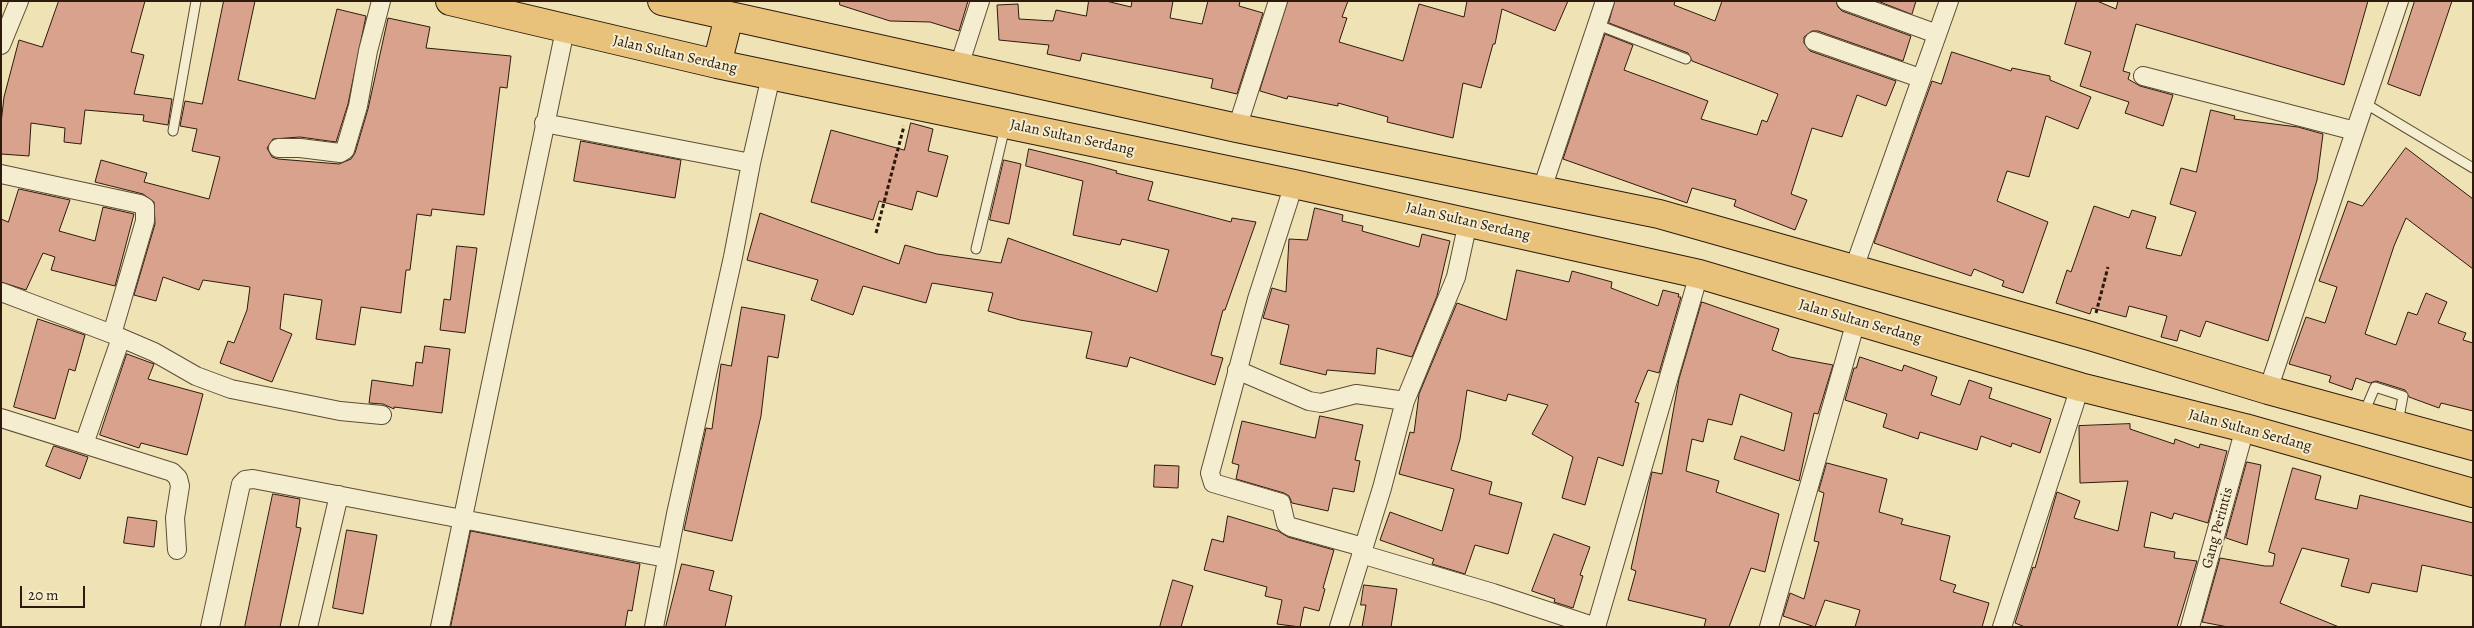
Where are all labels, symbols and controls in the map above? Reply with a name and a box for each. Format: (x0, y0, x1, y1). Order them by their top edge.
street label: Jalan Sultan Serdang (611, 32, 739, 78)
street label: Jalan Sultan Serdang (1008, 116, 1136, 160)
street label: Jalan Sultan Serdang (1404, 199, 1532, 245)
street label: Jalan Sultan Serdang (1797, 296, 1923, 348)
street label: Jalan Sultan Serdang (2186, 406, 2314, 456)
street label: Gang Perintis (2199, 485, 2237, 571)
scale bar (22, 576, 88, 608)
text: 20 m (28, 585, 59, 605)

